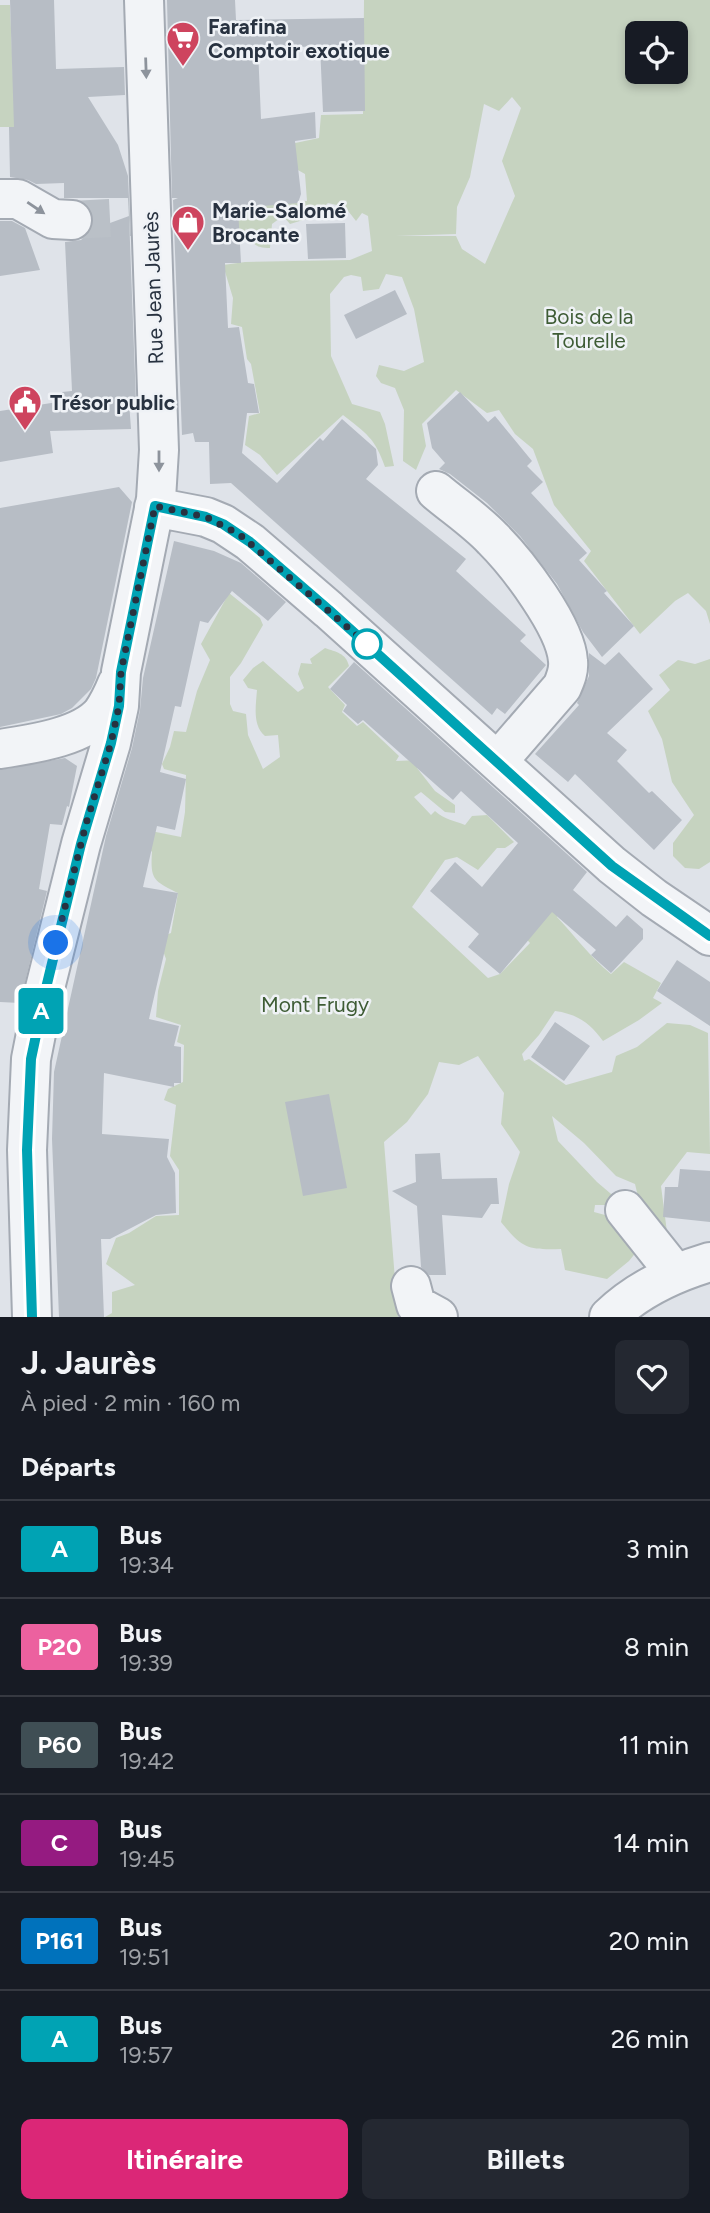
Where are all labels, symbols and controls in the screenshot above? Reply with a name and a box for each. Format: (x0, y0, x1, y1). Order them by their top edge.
place label: Farafina Comptoir exotique (208, 14, 390, 63)
supermarket icon: Farafina Comptoir exotique (164, 19, 202, 68)
map controls (625, 21, 688, 84)
button: locate (625, 21, 688, 84)
one-way arrow (140, 57, 152, 79)
place label: Marie-Salomé Brocante (212, 198, 346, 247)
one-way arrow (26, 202, 46, 215)
shop icon: Marie-Salomé Brocante (169, 203, 207, 252)
street label: Rue Jean Jaurès (138, 211, 168, 365)
park label: Bois de la Tourelle (544, 304, 634, 353)
public building icon: Trésor public (6, 383, 44, 432)
place label: Trésor public (50, 390, 176, 415)
one-way arrow (153, 450, 165, 472)
unlabelled marker (352, 629, 382, 659)
your location (38, 925, 73, 960)
line badge: A (18, 988, 64, 1034)
park label: Mont Frugy (261, 992, 369, 1017)
text: A (32, 996, 50, 1025)
button: heart (615, 1340, 689, 1414)
text: J. Jaurès (21, 1343, 156, 1382)
text: À pied · 2 min · 160 m (21, 1389, 240, 1417)
text: Départs (21, 1451, 116, 1483)
text: Bus (119, 1519, 162, 1551)
text: 3 min (626, 1533, 689, 1565)
text: A (51, 1534, 68, 1563)
text: 19:34 (119, 1551, 174, 1579)
text: Bus (119, 1617, 162, 1649)
text: 8 min (624, 1631, 689, 1663)
text: P20 (38, 1632, 81, 1661)
text: 19:39 (119, 1649, 173, 1677)
text: Bus (119, 1715, 162, 1747)
text: 11 min (618, 1729, 689, 1761)
text: P60 (38, 1730, 81, 1759)
text: 19:42 (119, 1747, 174, 1775)
text: Bus (119, 1813, 162, 1845)
text: 14 min (613, 1827, 689, 1859)
text: C (51, 1828, 68, 1857)
text: 19:45 (119, 1845, 175, 1873)
text: Bus (119, 1911, 162, 1943)
text: 20 min (609, 1925, 689, 1957)
text: P161 (35, 1926, 84, 1955)
text: 19:51 (119, 1943, 170, 1971)
text: Bus (119, 2009, 162, 2041)
text: 26 min (611, 2023, 689, 2055)
text: A (51, 2024, 68, 2053)
text: 19:57 (119, 2041, 173, 2069)
button: Itinéraire (21, 2119, 348, 2199)
button: Billets (362, 2119, 689, 2199)

